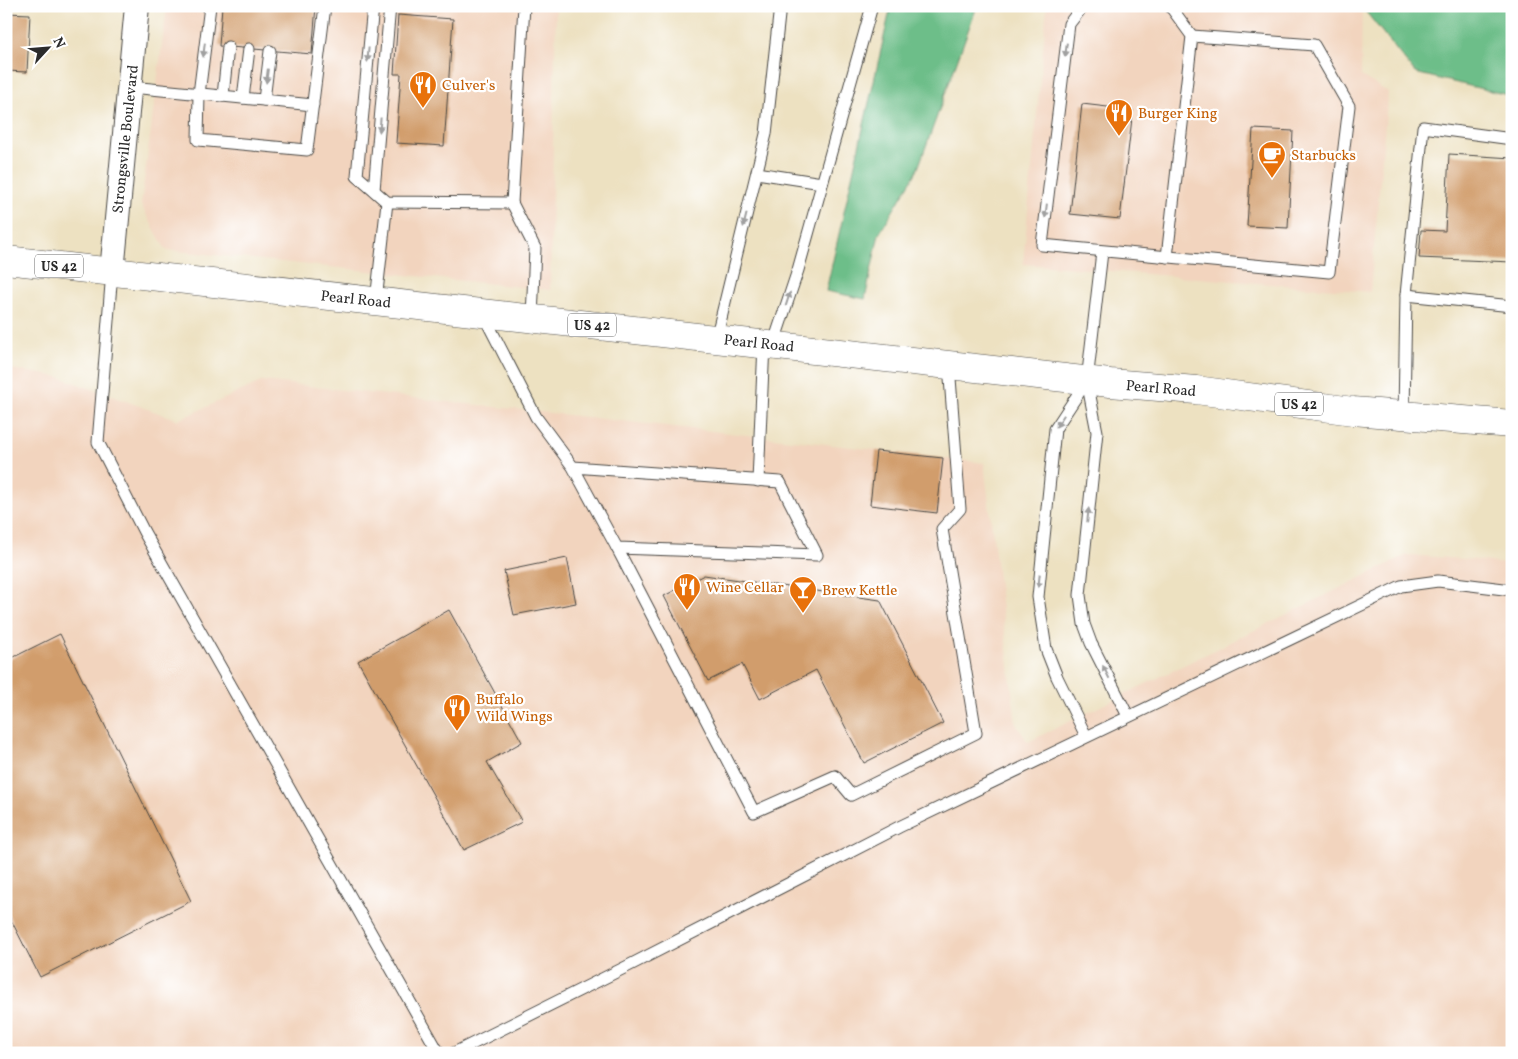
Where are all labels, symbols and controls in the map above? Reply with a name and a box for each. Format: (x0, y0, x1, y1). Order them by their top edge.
north arrow (22, 22, 72, 72)
text: N (48, 34, 69, 52)
one-way arrow (200, 42, 208, 58)
one-way arrow (1062, 42, 1070, 58)
one-way arrow (364, 47, 372, 63)
street label: Strongsville Boulevard (108, 64, 145, 215)
one-way arrow (263, 68, 271, 84)
restaurant icon: Culver's (408, 70, 438, 109)
place label: Culver's (442, 76, 495, 97)
restaurant icon: Burger King (1104, 98, 1134, 137)
place label: Burger King (1138, 104, 1218, 125)
one-way arrow (376, 117, 384, 133)
cafe icon: Starbucks (1257, 140, 1287, 179)
place label: Starbucks (1291, 146, 1356, 167)
one-way arrow (1042, 204, 1050, 220)
one-way arrow (741, 213, 749, 228)
road number: US 42 (35, 255, 83, 278)
street label: Pearl Road (320, 286, 392, 315)
one-way arrow (785, 291, 793, 306)
road number: US 42 (568, 314, 616, 336)
street label: Pearl Road (723, 330, 795, 359)
street label: Pearl Road (1125, 376, 1197, 403)
road number: US 42 (1275, 392, 1323, 416)
one-way arrow (1056, 415, 1065, 428)
one-way arrow (1084, 507, 1092, 523)
restaurant icon: Wine Cellar (672, 572, 702, 611)
one-way arrow (1035, 574, 1043, 590)
bar icon: Brew Kettle (788, 575, 818, 614)
place label: Wine Cellar (706, 578, 784, 599)
place label: Brew Kettle (822, 581, 897, 602)
one-way arrow (1102, 665, 1110, 679)
place label: Buffalo Wild Wings (476, 690, 553, 728)
restaurant icon: Buffalo Wild Wings (442, 693, 472, 732)

